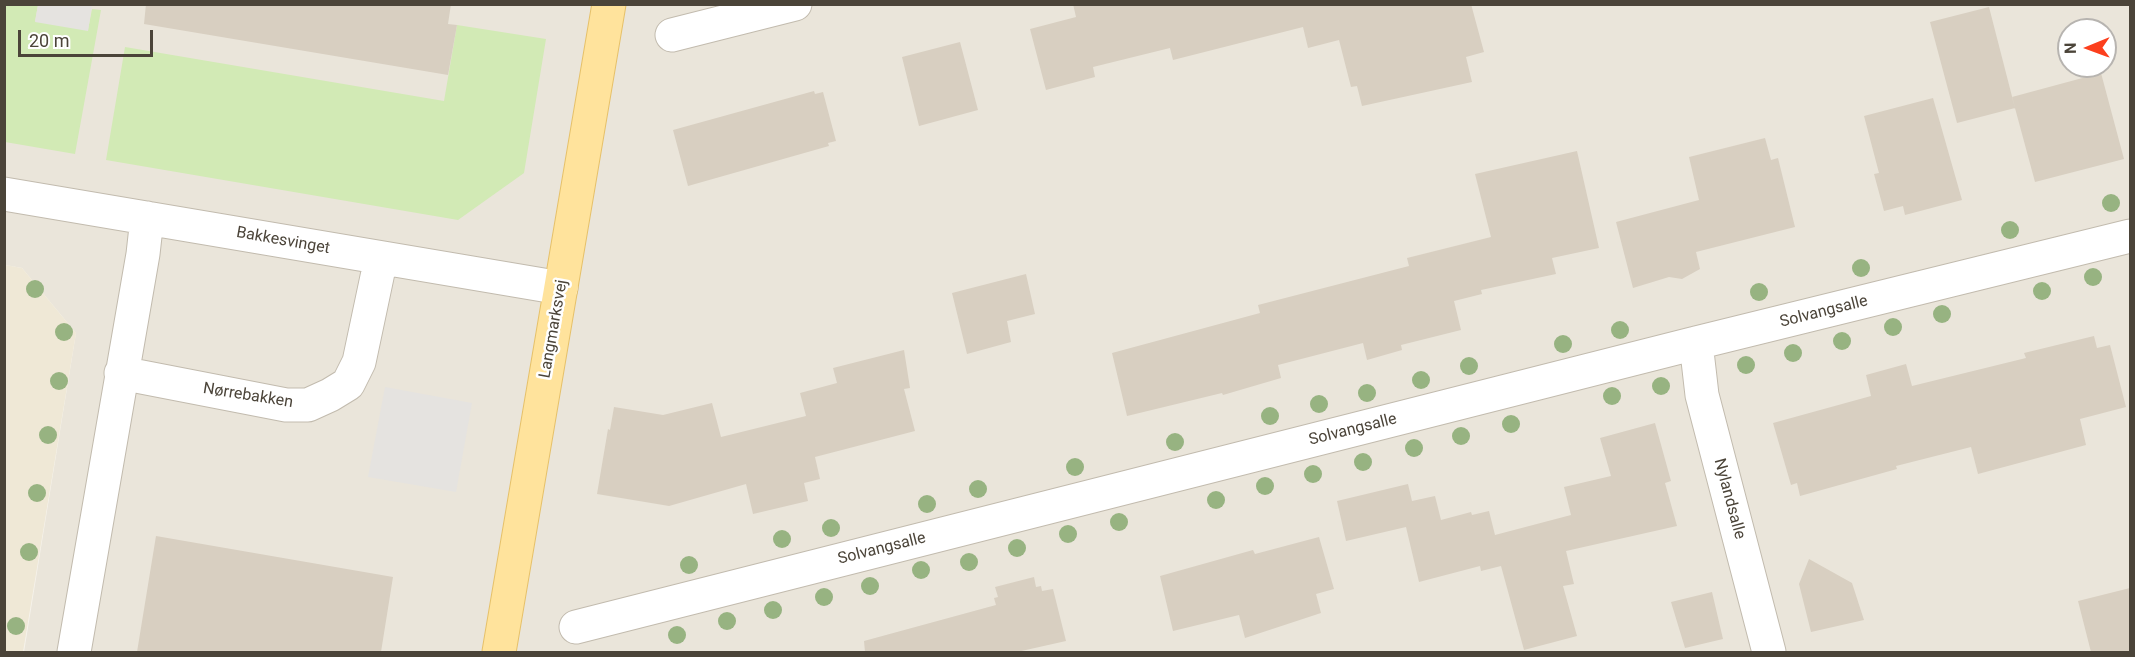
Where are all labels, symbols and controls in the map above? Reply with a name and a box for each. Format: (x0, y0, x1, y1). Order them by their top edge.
scale bar (21, 18, 156, 56)
north arrow (2057, 18, 2117, 78)
text: 20 m (29, 30, 69, 51)
text: N (2061, 42, 2080, 54)
street label: Bakkesvinget (235, 223, 331, 259)
street label: Langmarksvej (536, 278, 572, 380)
street label: Solvangsalle (1778, 292, 1870, 332)
street label: Nørrebakken (202, 379, 294, 413)
street label: Solvangsalle (1307, 410, 1399, 450)
street label: Nylandsalle (1709, 457, 1749, 541)
street label: Solvangsalle (836, 529, 928, 569)

